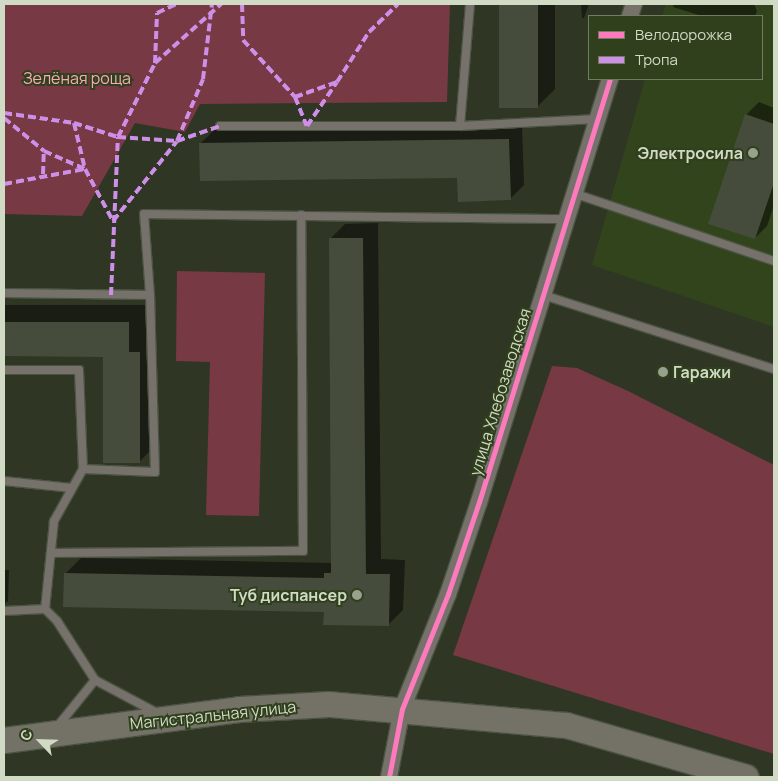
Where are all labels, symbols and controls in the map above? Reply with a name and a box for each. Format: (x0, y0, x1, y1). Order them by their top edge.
legend (588, 15, 763, 80)
text: Велодорожка (635, 24, 732, 45)
text: Тропа (635, 49, 678, 70)
park label: Зелёная роща (23, 68, 131, 88)
place label: Электросила (637, 143, 743, 163)
marker: Электросила (747, 147, 759, 159)
street label: улица Хлебозаводская (465, 306, 535, 478)
place label: Гаражи (673, 362, 731, 382)
marker: Гаражи (657, 366, 669, 378)
place label: Туб диспансер (230, 585, 347, 605)
marker: Туб диспансер (351, 589, 363, 601)
street label: Магистральная улица (129, 697, 297, 733)
north arrow (15, 716, 65, 766)
text: С (15, 726, 37, 743)

